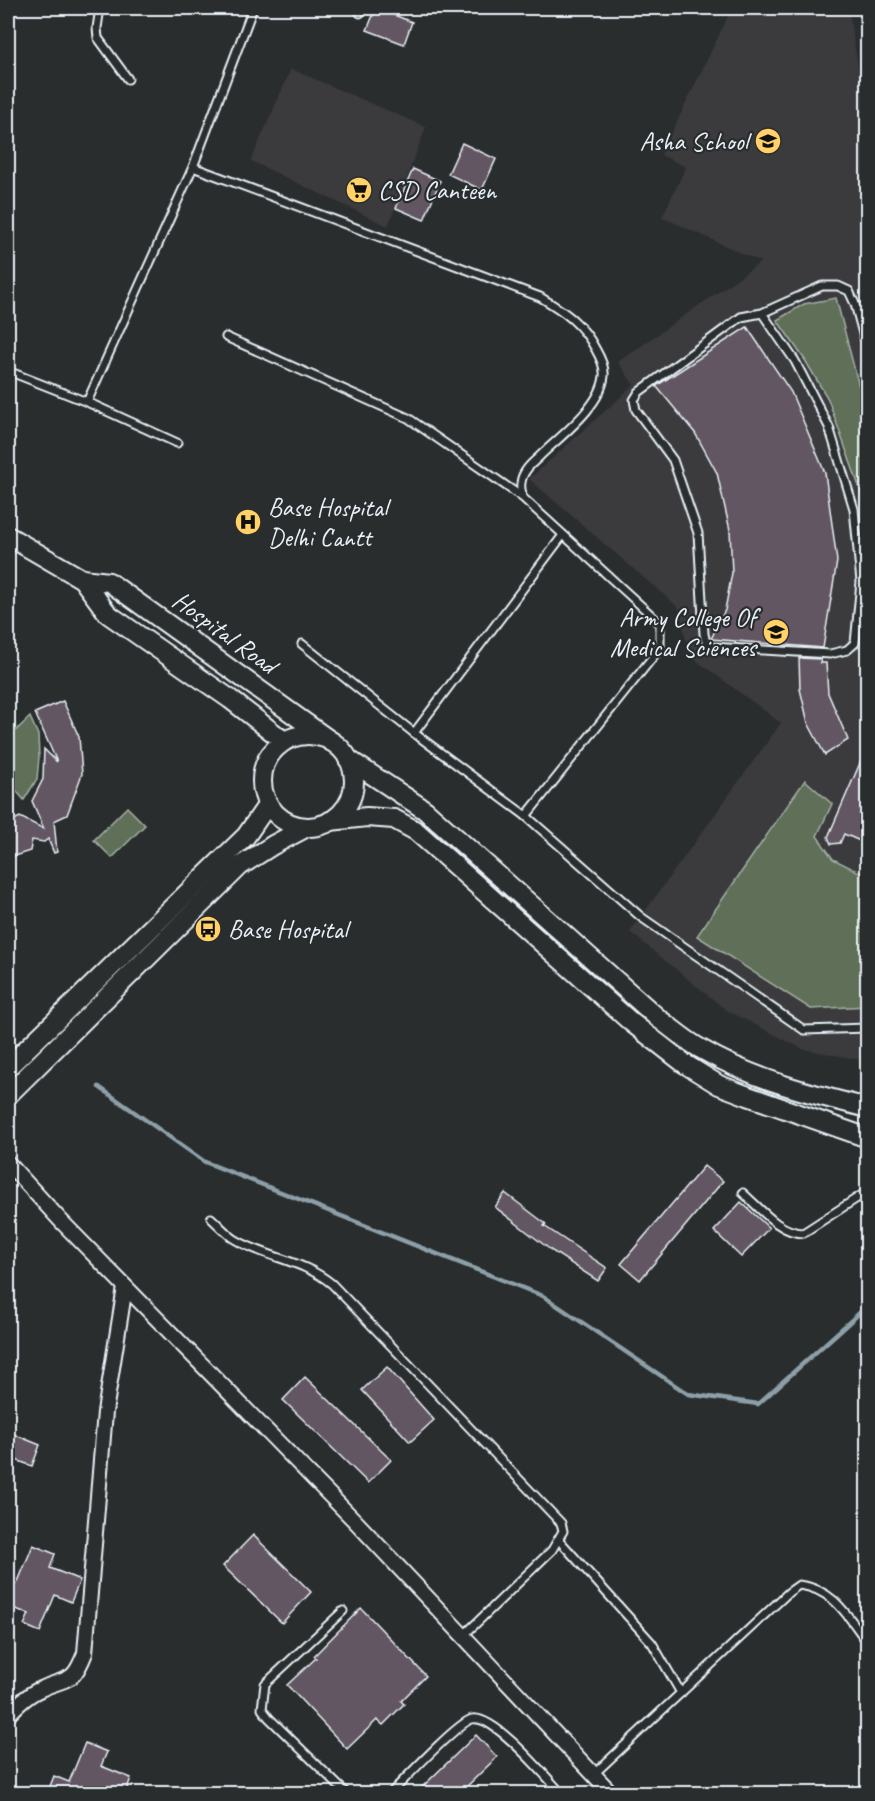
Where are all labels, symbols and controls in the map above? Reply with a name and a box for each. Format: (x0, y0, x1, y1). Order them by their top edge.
place label: Asha School (640, 125, 753, 158)
school or university icon: Asha School (753, 126, 783, 156)
place label: CSD Canteen (378, 174, 497, 207)
supermarket icon: CSD Canteen (344, 175, 374, 205)
place label: Base Hospital Delhi Cantt (268, 491, 392, 554)
hospital icon: Base Hospital Delhi Cantt (233, 507, 263, 537)
street label: Hospital Road (166, 584, 286, 683)
place label: Army College Of Medical Sciences (610, 601, 761, 664)
school or university icon: Army College Of Medical Sciences (761, 617, 791, 647)
place label: Base Hospital (228, 913, 352, 946)
bus stop icon: Base Hospital (193, 914, 223, 944)

